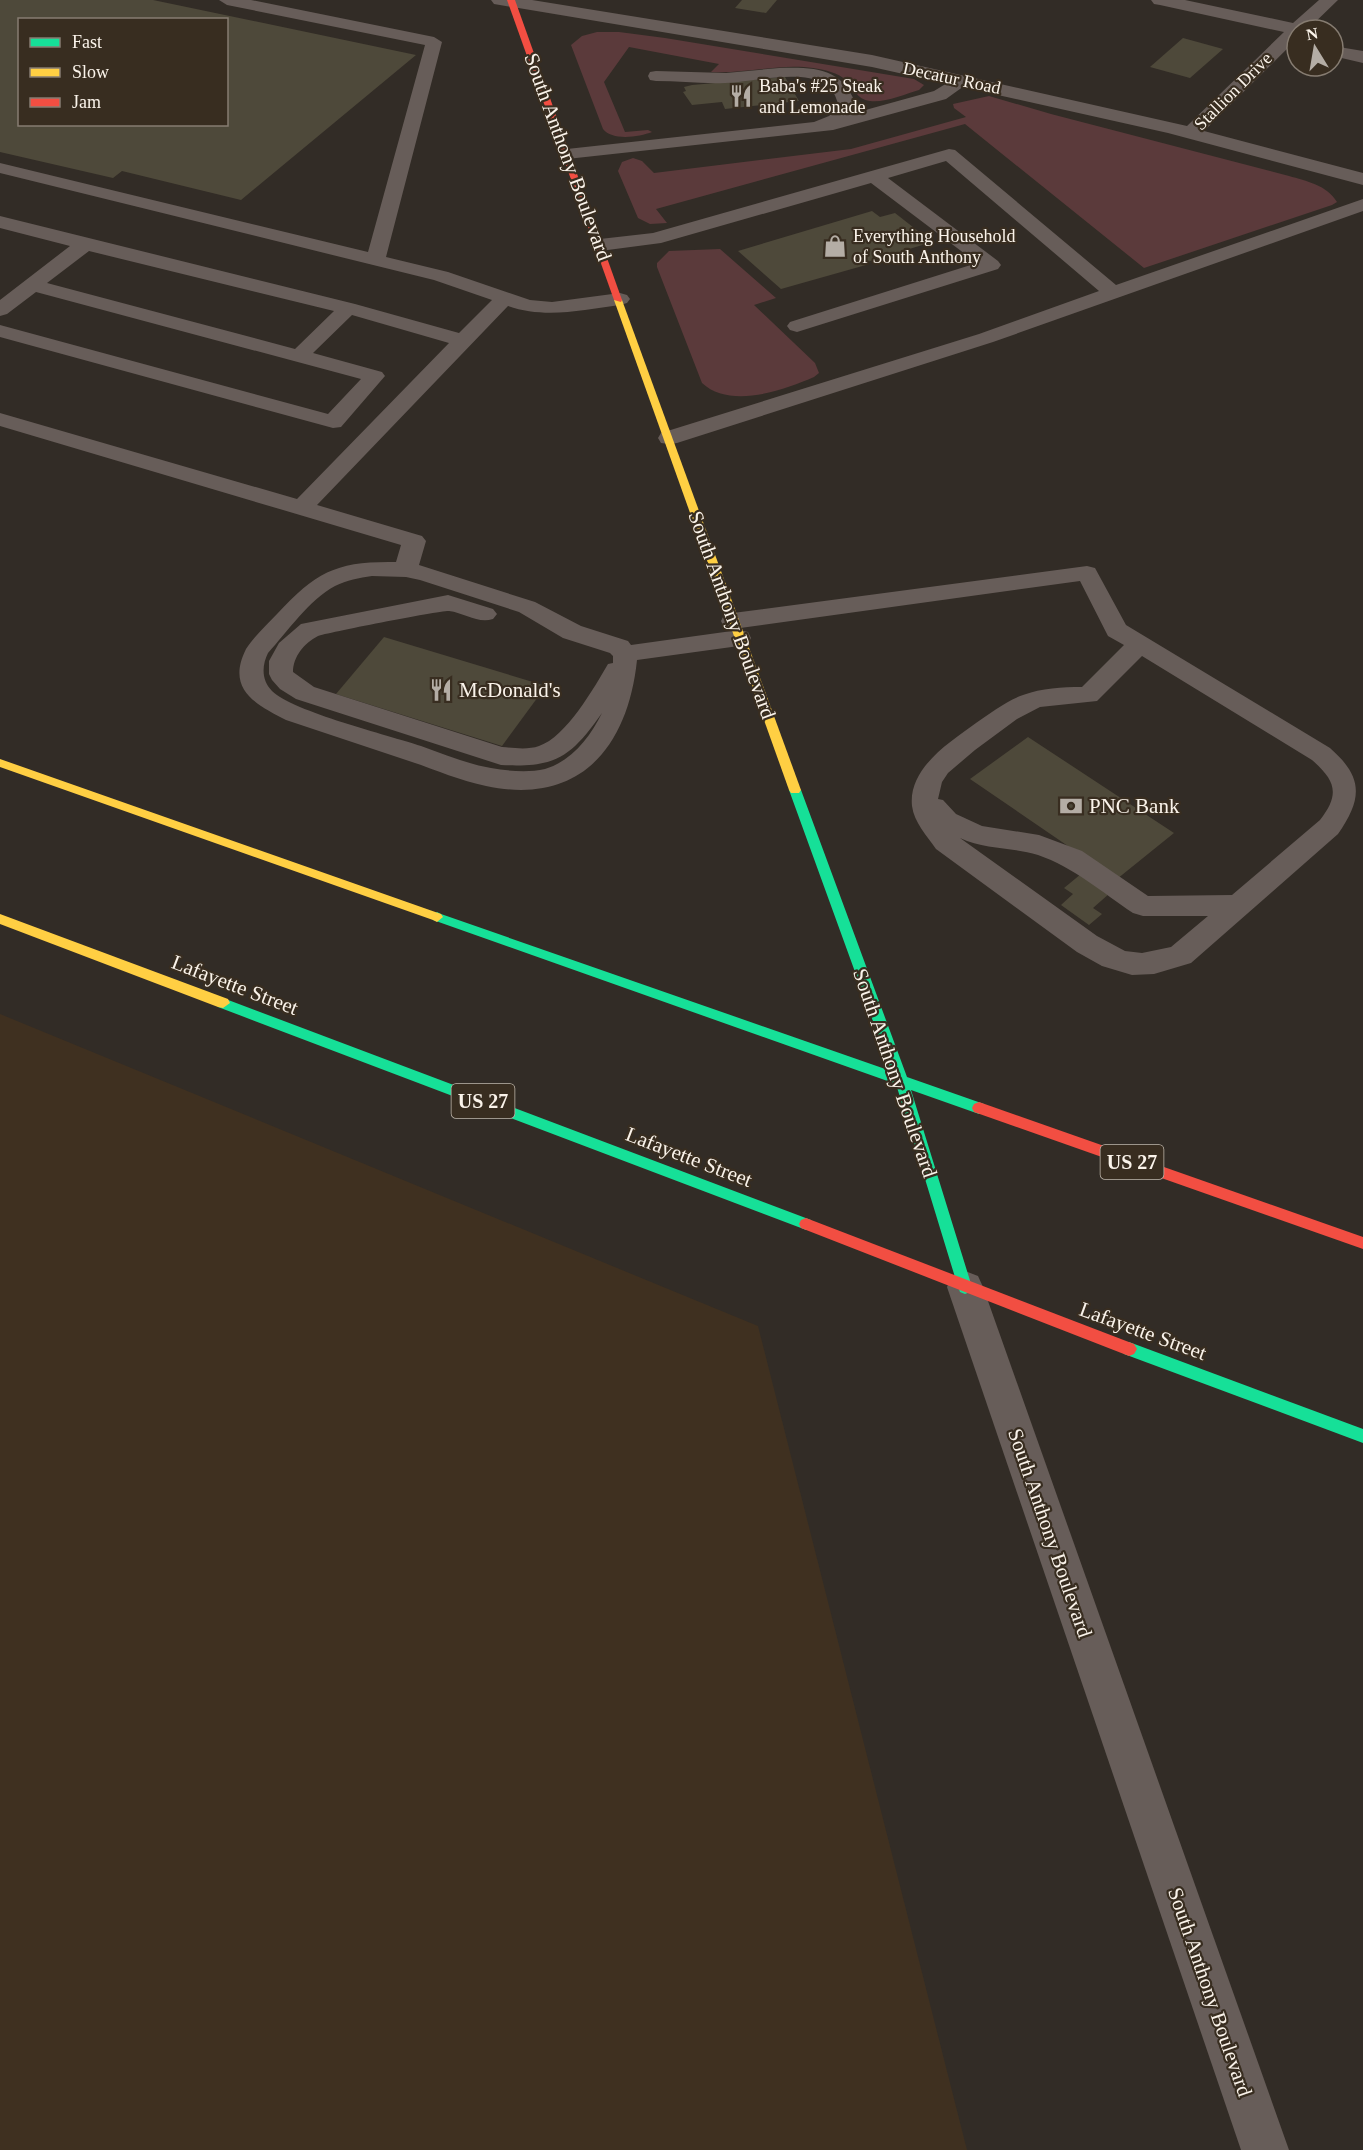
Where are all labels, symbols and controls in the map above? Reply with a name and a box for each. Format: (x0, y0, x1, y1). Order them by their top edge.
legend (18, 18, 228, 126)
north arrow (1285, 18, 1345, 78)
text: N (1305, 24, 1320, 43)
text: Fast (72, 32, 102, 52)
street label: Stallion Drive (1190, 48, 1276, 134)
street label: South Anthony Boulevard (519, 50, 617, 265)
street label: Decatur Road (901, 58, 1003, 98)
text: Slow (72, 62, 109, 82)
place label: Baba's #25 Steak and Lemonade (759, 76, 882, 117)
restaurant icon: Baba's #25 Steak and Lemonade (728, 83, 754, 109)
text: Jam (72, 92, 101, 112)
place label: Everything Household of South Anthony (853, 226, 1015, 267)
shop icon: Everything Household of South Anthony (822, 233, 848, 259)
street label: South Anthony Boulevard (683, 508, 781, 723)
restaurant icon: McDonald's (428, 677, 454, 703)
place label: McDonald's (459, 678, 561, 702)
bank icon: PNC Bank (1058, 793, 1084, 819)
place label: PNC Bank (1089, 794, 1180, 818)
street label: Lafayette Street (168, 950, 302, 1020)
street label: South Anthony Boulevard (848, 965, 942, 1181)
road number: US 27 (452, 1084, 514, 1118)
street label: Lafayette Street (622, 1122, 756, 1192)
road number: US 27 (1100, 1145, 1164, 1179)
street label: Lafayette Street (1076, 1297, 1210, 1365)
street label: South Anthony Boulevard (1003, 1425, 1097, 1641)
street label: South Anthony Boulevard (1163, 1884, 1257, 2100)

